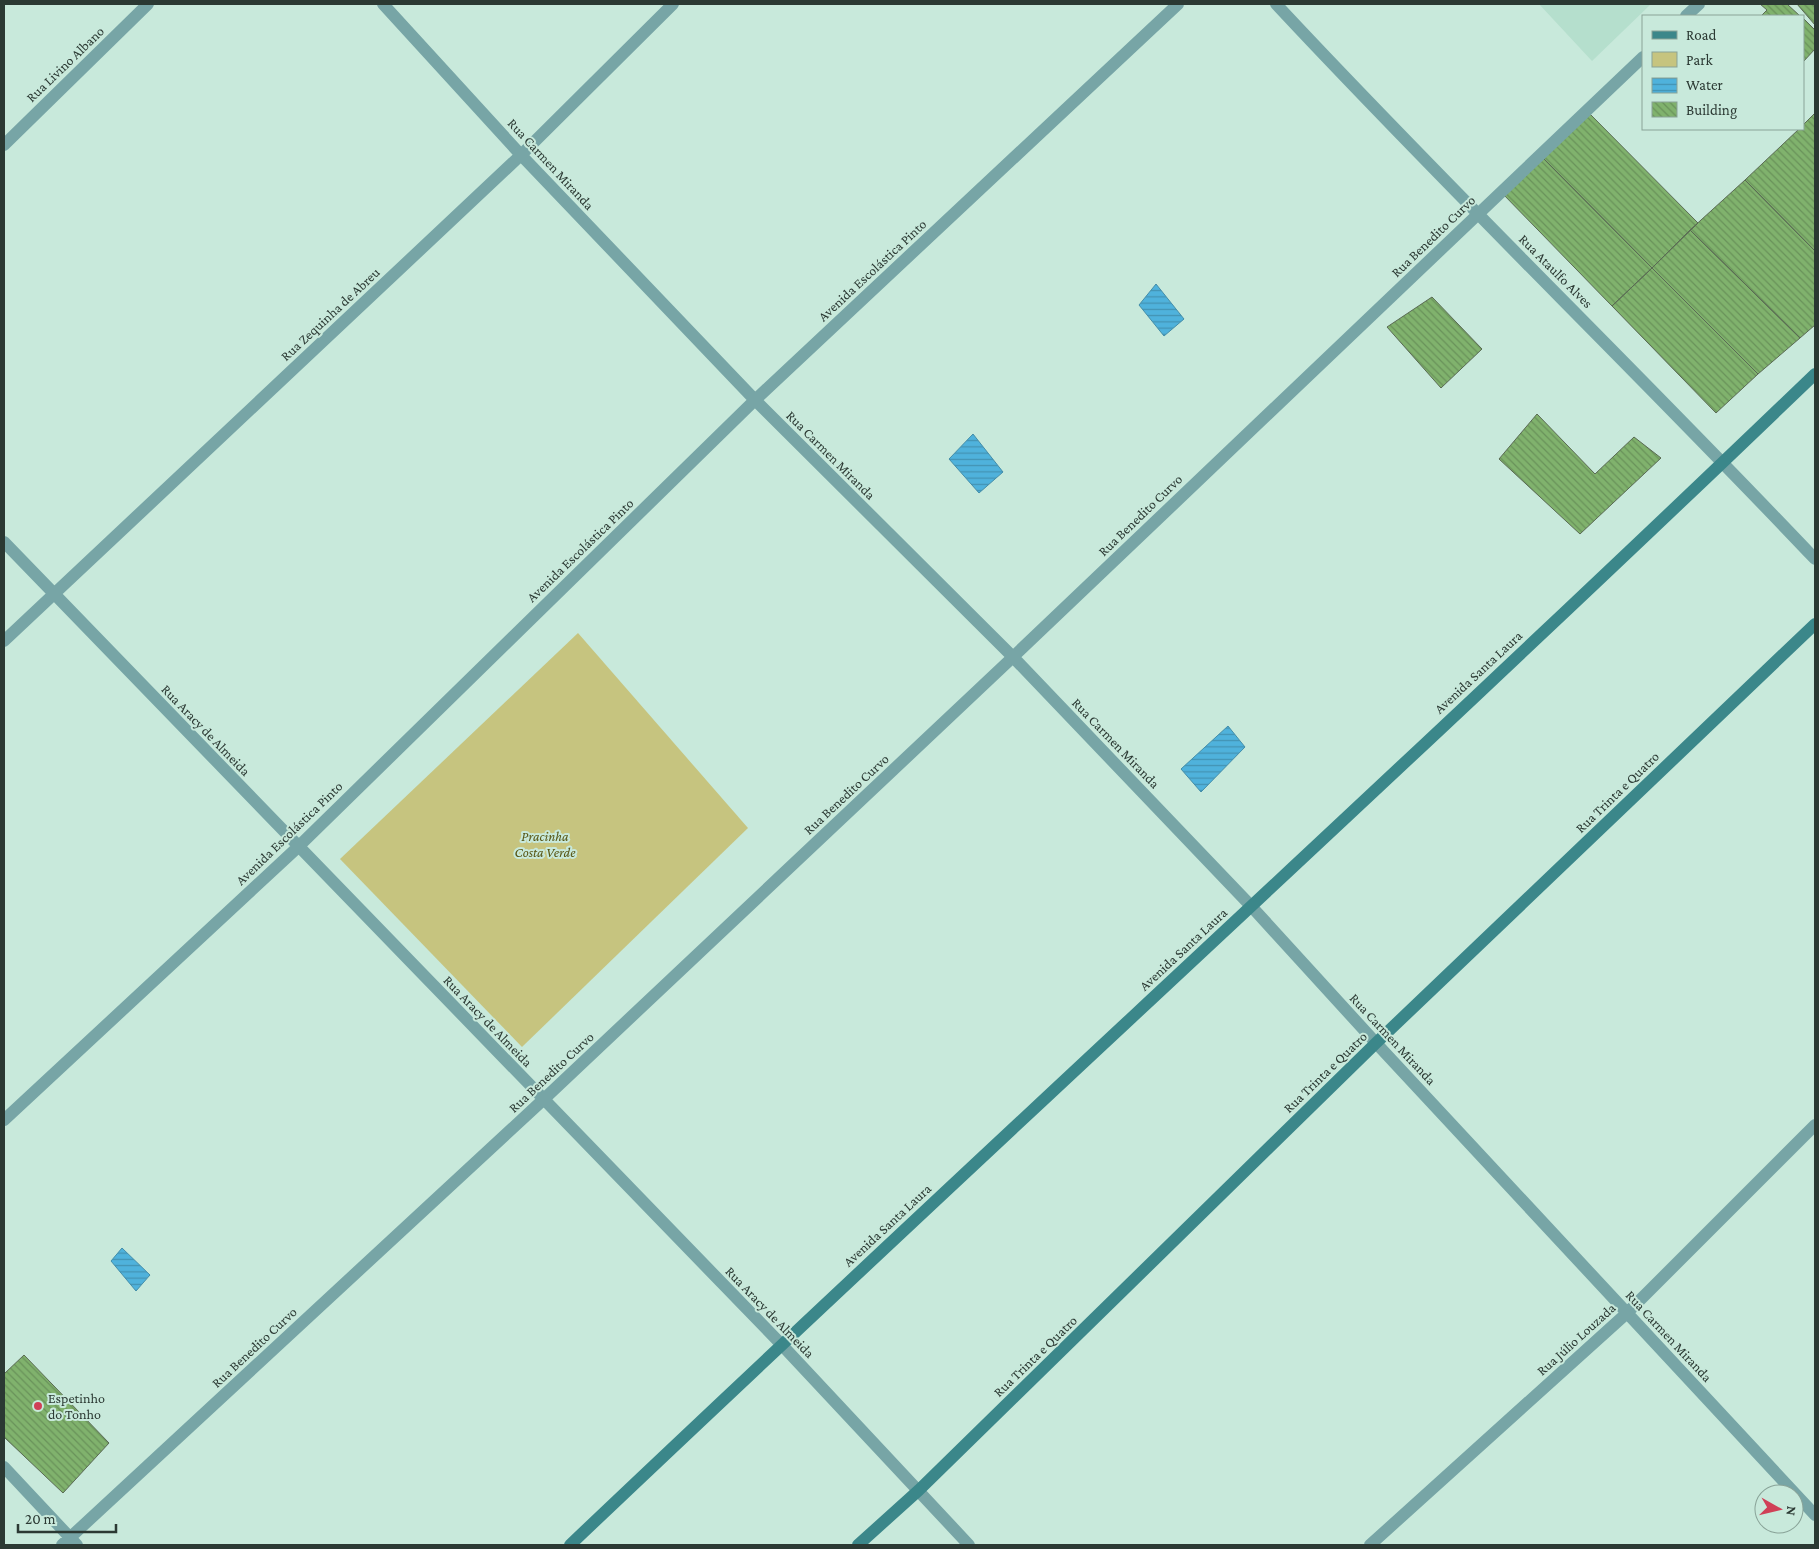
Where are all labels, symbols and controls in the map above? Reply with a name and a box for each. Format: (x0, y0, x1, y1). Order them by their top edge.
legend (1642, 15, 1804, 130)
street label: Rua Livino Albano (23, 23, 107, 105)
text: Road (1686, 27, 1717, 43)
text: Park (1686, 52, 1713, 68)
text: Water (1686, 77, 1723, 93)
text: Building (1686, 102, 1737, 119)
street label: Rua Carmen Miranda (505, 115, 598, 213)
street label: Rua Benedito Curvo (1388, 192, 1478, 280)
street label: Avenida Escolástica Pinto (815, 216, 929, 324)
street label: Rua Ataulfo Alves (1516, 231, 1596, 311)
street label: Rua Zequinha de Abreu (277, 264, 383, 364)
street label: Rua Carmen Miranda (783, 407, 879, 503)
street label: Rua Benedito Curvo (1095, 471, 1185, 559)
street label: Avenida Escolástica Pinto (523, 495, 637, 605)
street label: Avenida Santa Laura (1431, 627, 1526, 717)
street label: Rua Aracy de Almeida (158, 681, 254, 779)
street label: Rua Carmen Miranda (1069, 695, 1163, 792)
street label: Rua Trinta e Quatro (1572, 748, 1662, 836)
street label: Rua Benedito Curvo (800, 750, 892, 838)
street label: Avenida Escolástica Pinto (232, 778, 346, 888)
park label: Pracinha Costa Verde (514, 828, 576, 860)
street label: Avenida Santa Laura (1136, 904, 1231, 994)
street label: Rua Aracy de Almeida (440, 972, 536, 1070)
street label: Rua Carmen Miranda (1347, 990, 1440, 1088)
street label: Rua Benedito Curvo (505, 1028, 597, 1116)
street label: Rua Trinta e Quatro (1280, 1028, 1370, 1116)
street label: Avenida Santa Laura (840, 1180, 935, 1270)
street label: Rua Aracy de Almeida (722, 1263, 818, 1361)
street label: Rua Carmen Miranda (1623, 1287, 1716, 1385)
street label: Rua Júlio Louzada (1533, 1299, 1619, 1379)
street label: Rua Benedito Curvo (208, 1303, 300, 1391)
street label: Rua Trinta e Quatro (990, 1312, 1080, 1400)
place label: Espetinho do Tonho (48, 1390, 105, 1422)
marker: Espetinho do Tonho (32, 1400, 44, 1412)
north arrow (1754, 1484, 1804, 1534)
scale bar (18, 1502, 115, 1534)
text: N (1783, 1505, 1800, 1517)
text: 20 m (25, 1511, 56, 1527)

